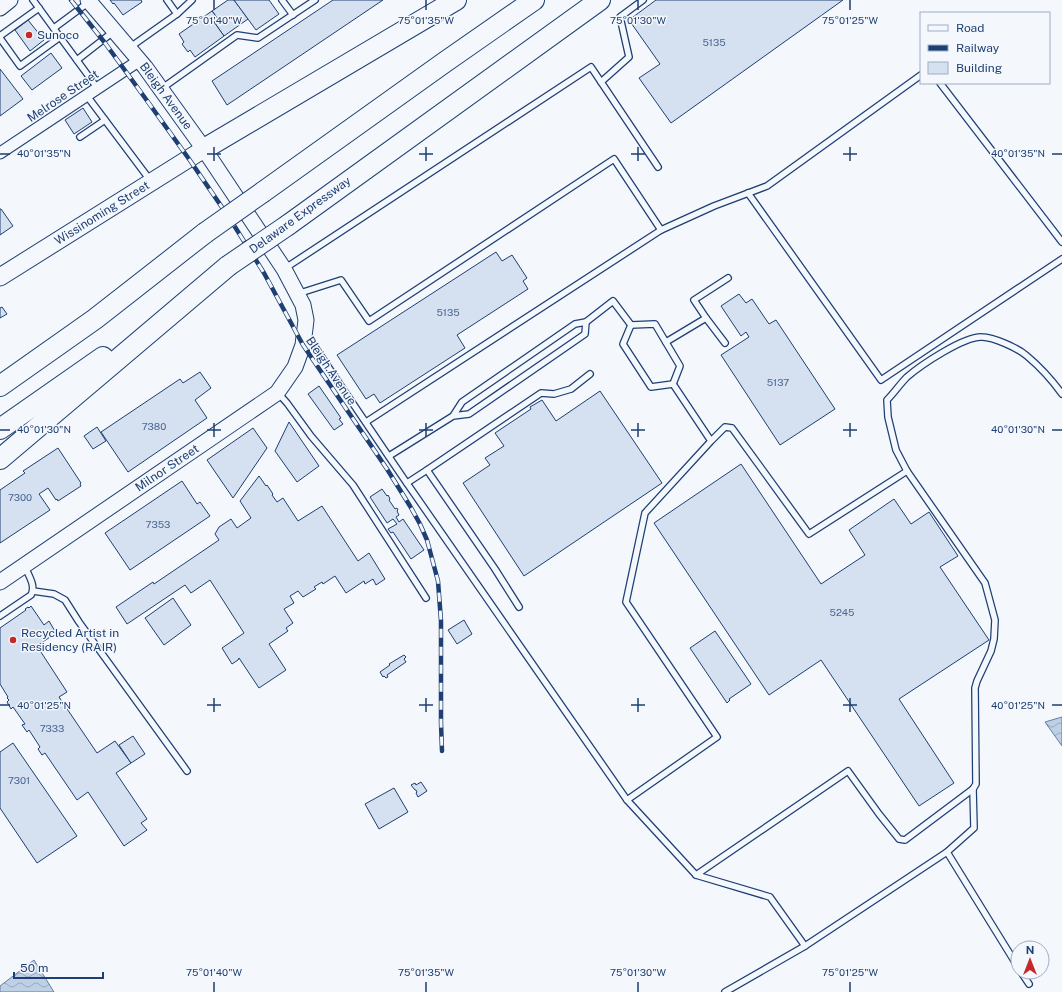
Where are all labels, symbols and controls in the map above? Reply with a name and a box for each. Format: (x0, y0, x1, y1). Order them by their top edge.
legend (920, 12, 1050, 84)
text: 75°01'40"W (186, 14, 242, 26)
text: 75°01'35"W (398, 14, 455, 26)
text: 75°01'30"W (610, 14, 666, 26)
text: 75°01'25"W (822, 14, 878, 26)
text: Road (956, 21, 984, 35)
place label: Sunoco (37, 28, 79, 42)
marker: Sunoco (24, 30, 34, 40)
house number: 5135 (702, 36, 726, 48)
text: Railway (956, 41, 1000, 55)
street label: Bleigh Avenue (137, 60, 195, 132)
text: Building (956, 61, 1002, 75)
street label: Melrose Street (25, 67, 102, 125)
text: 40°01'35"N (17, 147, 71, 159)
text: 40°01'35"N (991, 147, 1045, 159)
street label: Delaware Expressway (247, 173, 354, 257)
street label: Wissinoming Street (52, 178, 152, 248)
house number: 5135 (436, 306, 460, 318)
street label: Bleigh Avenue (303, 334, 359, 408)
house number: 5137 (767, 376, 789, 388)
house number: 7380 (142, 420, 166, 432)
text: 40°01'30"N (17, 423, 71, 435)
text: 40°01'30"N (991, 423, 1045, 435)
street label: Milnor Street (133, 441, 202, 494)
house number: 7300 (8, 491, 32, 503)
house number: 7353 (146, 518, 170, 530)
house number: 5245 (830, 606, 854, 618)
place label: Recycled Artist in Residency (RAIR) (21, 626, 119, 654)
marker: Recycled Artist in Residency (RAIR) (8, 635, 18, 645)
text: 40°01'25"N (17, 699, 71, 711)
text: 40°01'25"N (991, 699, 1045, 711)
house number: 7333 (40, 722, 64, 734)
house number: 7301 (8, 774, 30, 786)
north arrow (1010, 940, 1050, 980)
text: N (1026, 944, 1034, 956)
scale bar (14, 954, 103, 980)
text: 50 m (20, 961, 48, 975)
text: 75°01'40"W (186, 966, 242, 978)
text: 75°01'35"W (398, 966, 455, 978)
text: 75°01'30"W (610, 966, 666, 978)
text: 75°01'25"W (822, 966, 878, 978)

